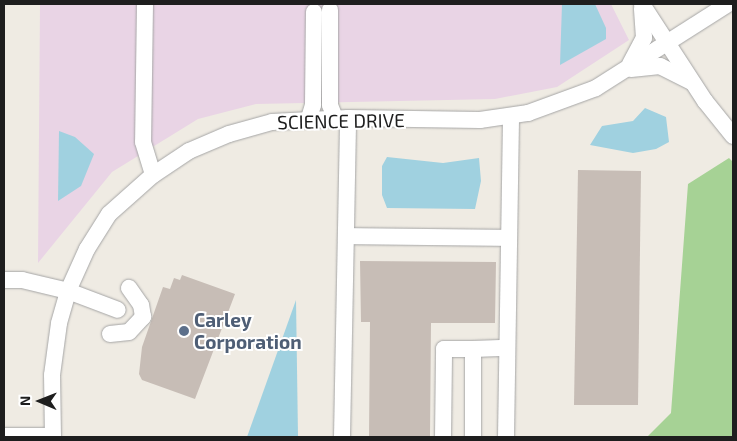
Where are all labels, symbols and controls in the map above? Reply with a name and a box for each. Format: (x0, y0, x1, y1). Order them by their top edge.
street label: SCIENCE DRIVE (277, 108, 405, 134)
place label: Carley Corporation (194, 309, 302, 353)
marker: Carley Corporation (178, 325, 190, 337)
north arrow (15, 376, 65, 426)
text: N (16, 396, 33, 406)

